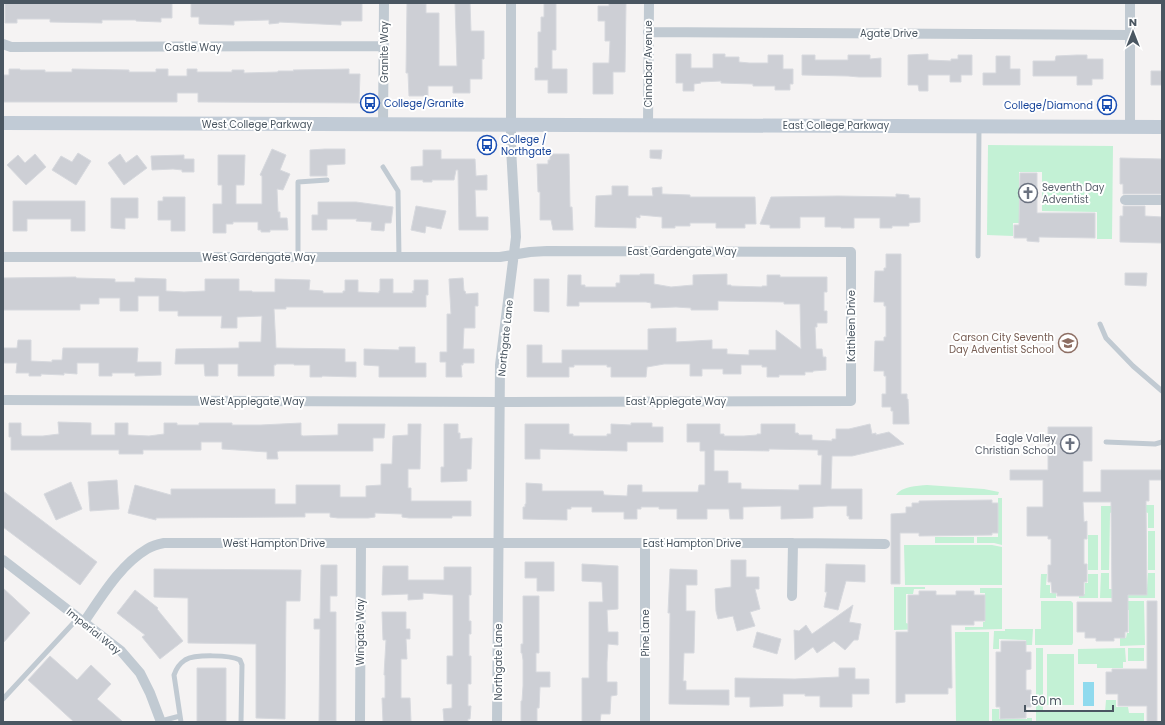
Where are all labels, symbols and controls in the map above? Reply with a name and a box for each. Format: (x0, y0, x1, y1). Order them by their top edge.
north arrow (1113, 12, 1153, 52)
text: N (1129, 14, 1137, 30)
street label: Cinnabar Avenue (641, 20, 656, 108)
street label: Granite Way (377, 21, 392, 83)
street label: Agate Drive (860, 26, 918, 41)
street label: Castle Way (165, 40, 222, 55)
bus stop icon: College/Granite (359, 92, 381, 114)
bus stop icon: College/Diamond (1096, 94, 1118, 116)
place label: College/Granite (384, 96, 464, 111)
place label: College/Diamond (1004, 98, 1093, 113)
street label: West College Parkway (202, 117, 313, 132)
street label: East College Parkway (783, 118, 890, 133)
place label: College / Northgate (501, 132, 552, 159)
bus stop icon: College / Northgate (476, 134, 498, 156)
place label: Seventh Day Adventist (1042, 180, 1105, 207)
church icon: Seventh Day Adventist (1017, 182, 1039, 204)
street label: East Gardengate Way (627, 244, 737, 259)
street label: West Gardengate Way (202, 250, 316, 265)
street label: Kathleen Drive (844, 290, 859, 362)
street label: Northgate Lane (494, 299, 517, 377)
place label: Carson City Seventh Day Adventist School (949, 330, 1054, 357)
school or university icon: Carson City Seventh Day Adventist School (1057, 332, 1079, 354)
street label: West Applegate Way (200, 394, 305, 409)
street label: East Applegate Way (626, 394, 727, 409)
place label: Eagle Valley Christian School (975, 431, 1056, 458)
church icon: Eagle Valley Christian School (1059, 433, 1081, 455)
street label: West Hampton Drive (223, 536, 325, 551)
street label: East Hampton Drive (643, 536, 741, 551)
street label: Wingate Way (353, 598, 368, 665)
street label: Imperial Way (63, 605, 124, 658)
street label: Pine Lane (638, 609, 653, 657)
street label: Northgate Lane (491, 624, 506, 700)
scale bar (1025, 687, 1113, 713)
text: 50 m (1031, 692, 1062, 709)

